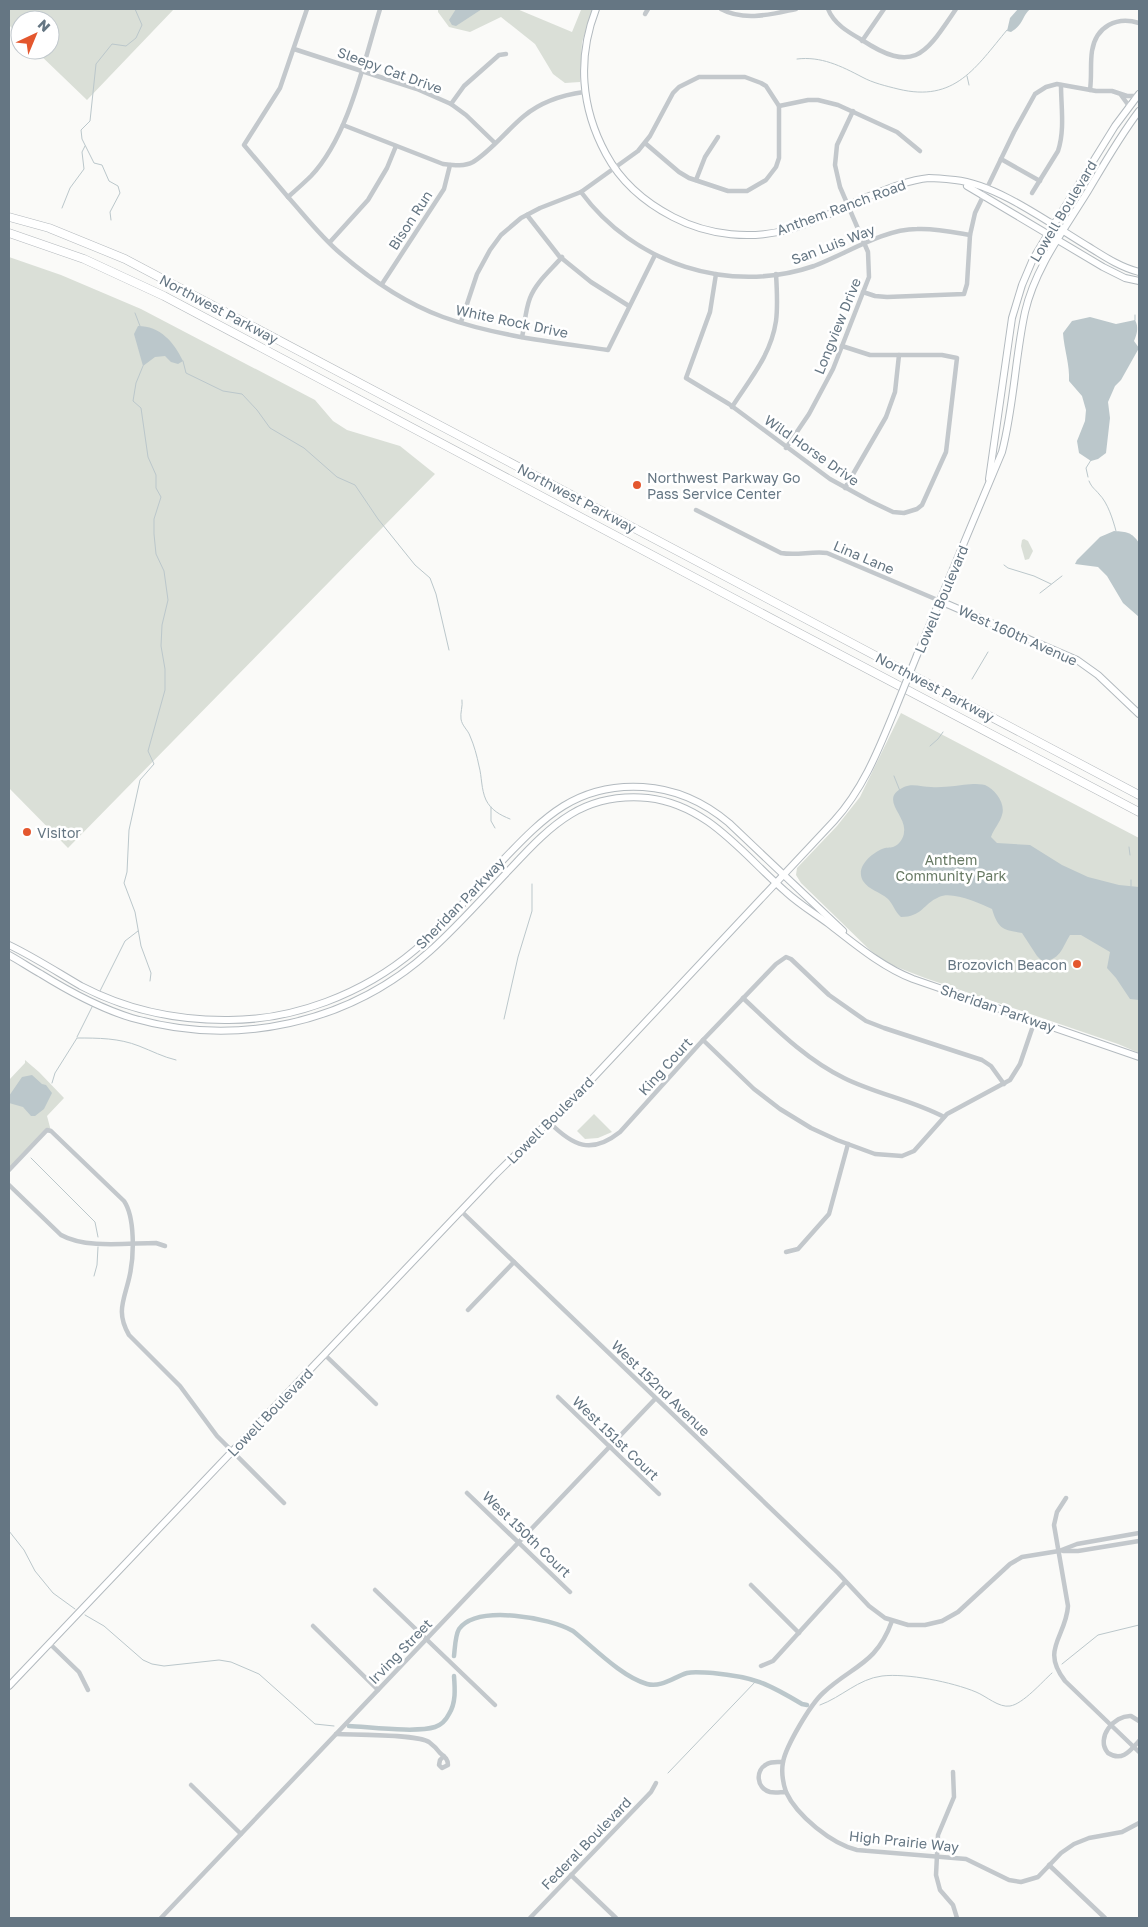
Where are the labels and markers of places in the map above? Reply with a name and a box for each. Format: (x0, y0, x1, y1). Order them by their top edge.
place label: Northwest Parkway Go Pass Service Center (647, 469, 800, 502)
marker: Northwest Parkway Go Pass Service Center (631, 479, 643, 491)
place label: Visitor (37, 824, 81, 841)
marker: Visitor (21, 826, 33, 838)
place label: Brozovich Beacon (947, 956, 1067, 973)
marker: Brozovich Beacon (1071, 958, 1083, 970)

